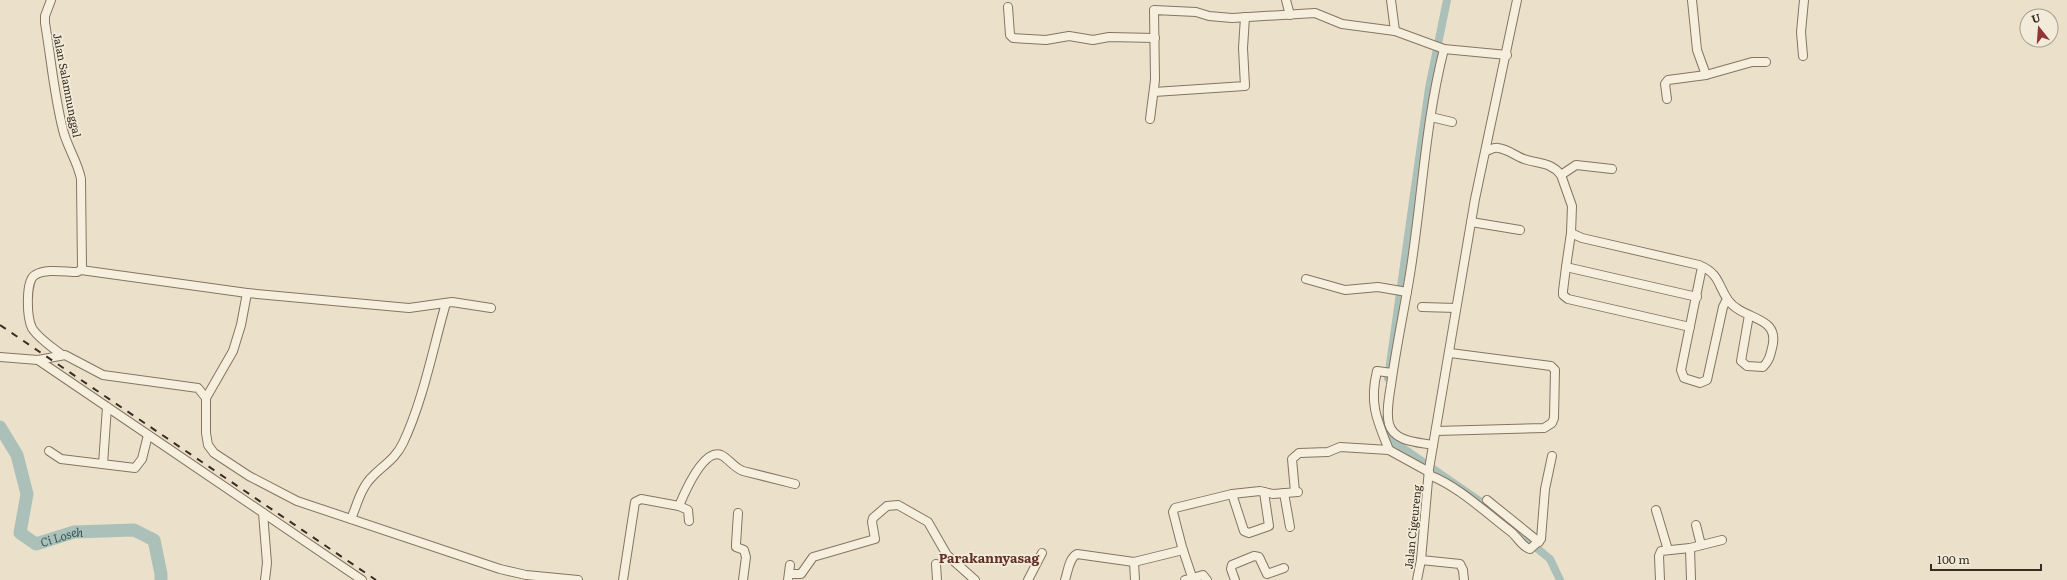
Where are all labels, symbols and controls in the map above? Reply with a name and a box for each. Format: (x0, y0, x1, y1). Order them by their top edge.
north arrow (2019, 8, 2059, 48)
text: U (2029, 8, 2043, 26)
street label: Jalan Salamnunggal (50, 31, 86, 139)
street label: Jalan Cigeureng (1400, 483, 1424, 570)
water label: Ci Loseh (38, 523, 84, 551)
scale bar (1931, 546, 2041, 572)
district label: Parakannyasag (939, 548, 1039, 567)
text: 100 m (1937, 550, 1970, 568)

